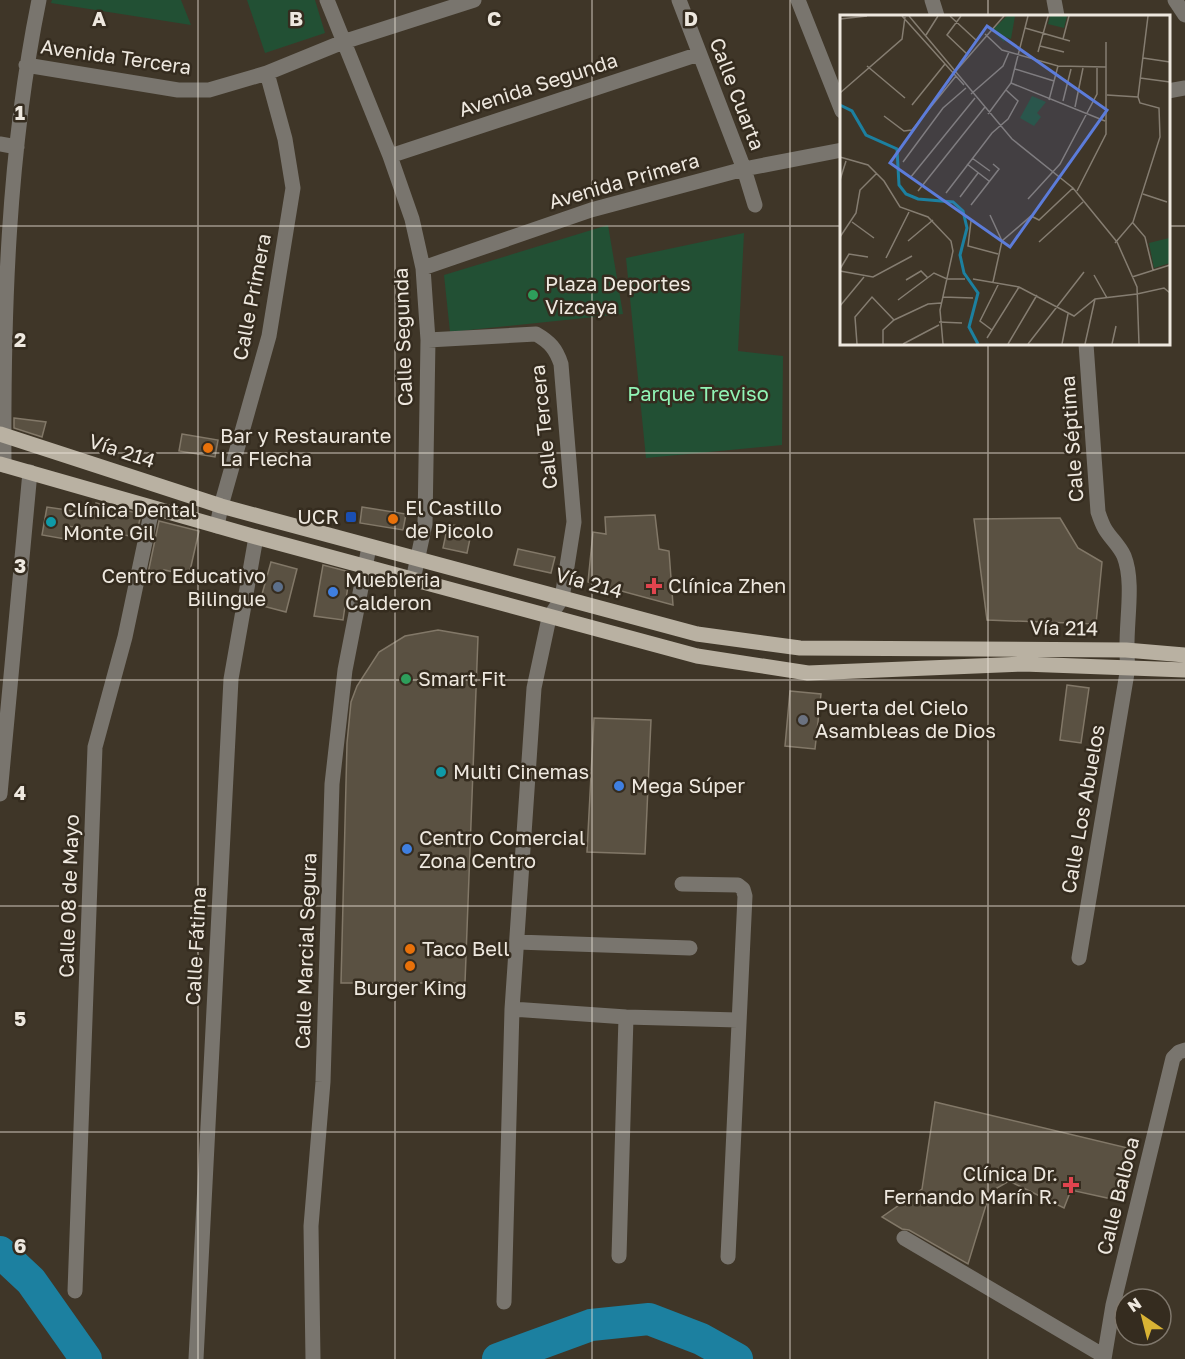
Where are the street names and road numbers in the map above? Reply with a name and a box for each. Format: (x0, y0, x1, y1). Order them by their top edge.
street label: Avenida Tercera (39, 34, 193, 78)
street label: Calle Cuarta (705, 34, 770, 153)
street label: Avenida Segunda (455, 47, 620, 121)
street label: Avenida Primera (546, 147, 702, 213)
street label: Calle Primera (227, 231, 275, 362)
street label: Calle Segunda (388, 267, 416, 407)
street label: Calle Tercera (525, 364, 561, 491)
street label: Cale Séptima (1055, 375, 1087, 503)
street label: Vía 214 (86, 428, 159, 472)
street label: Vía 214 (553, 562, 625, 602)
street label: Vía 214 (1030, 614, 1099, 640)
street label: Calle Los Abuelos (1055, 722, 1109, 895)
street label: Calle 08 de Mayo (53, 814, 83, 978)
street label: Calle Marcial Segura (290, 852, 320, 1050)
street label: Calle Fátima (180, 886, 210, 1006)
street label: Calle Balboa (1091, 1134, 1143, 1257)

